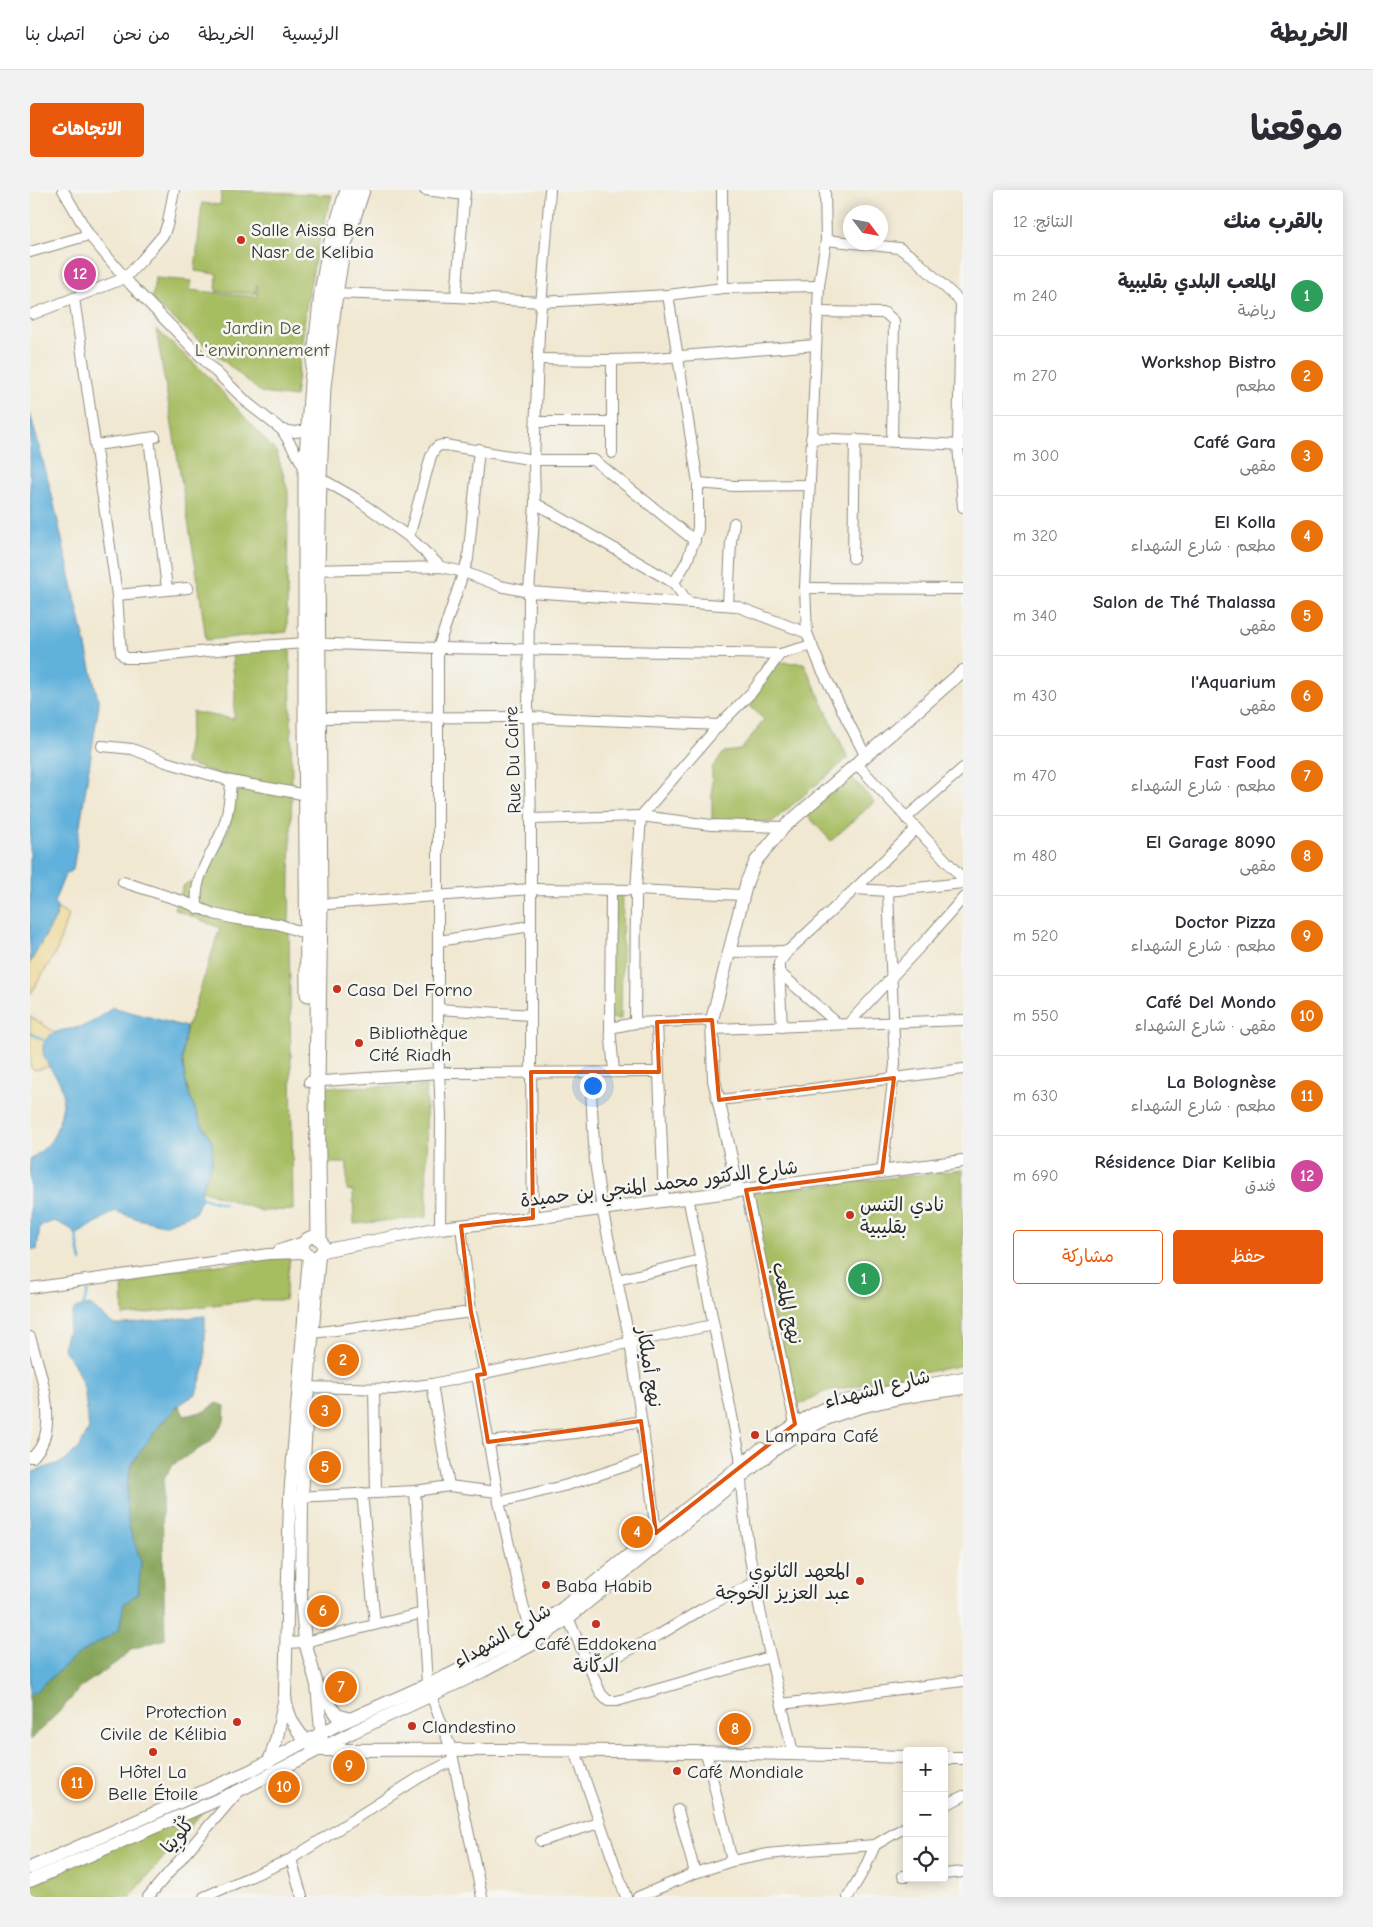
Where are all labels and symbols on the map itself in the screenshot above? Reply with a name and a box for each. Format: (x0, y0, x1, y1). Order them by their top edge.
north arrow (843, 205, 888, 250)
place label: Salle Aissa Ben Nasr de Kelibia (251, 219, 375, 263)
marker: Salle Aissa Ben Nasr de Kelibia (235, 234, 247, 246)
pin: 12 (64, 255, 96, 293)
park label: Jardin De L'environnement (195, 317, 330, 361)
street label: Rue Du Caire (500, 706, 526, 814)
place label: Casa Del Forno (347, 979, 472, 1001)
marker: Casa Del Forno (331, 983, 343, 995)
place label: Bibliothèque Cité Riadh (369, 1022, 468, 1066)
marker: Bibliothèque Cité Riadh (353, 1037, 365, 1049)
your location (580, 1073, 606, 1099)
street label: شارع الدكتور محمد المنجي بن حميدة (519, 1156, 800, 1217)
place label: نادي التنس بقليبية (860, 1194, 944, 1238)
marker: نادي التنس بقليبية (844, 1209, 856, 1221)
street label: نهج الملعب (767, 1260, 806, 1347)
pin: 1 (848, 1260, 880, 1298)
street label: نهج أميلكار (630, 1323, 666, 1409)
pin: 2 (327, 1341, 359, 1379)
street label: شارع الشهداء (822, 1365, 933, 1415)
pin: 3 (309, 1392, 341, 1430)
place label: Lampara Café (765, 1425, 879, 1447)
marker: Lampara Café (749, 1429, 761, 1441)
pin: 5 (309, 1448, 341, 1486)
pin: 4 (621, 1513, 653, 1551)
place label: المعهد الثانوي عبد العزيز الخوجة (716, 1560, 850, 1605)
place label: Baba Habib (556, 1575, 652, 1597)
marker: المعهد الثانوي عبد العزيز الخوجة (854, 1575, 866, 1587)
marker: Baba Habib (540, 1579, 552, 1591)
pin: 6 (307, 1592, 339, 1630)
street label: شارع الشهداء (450, 1599, 556, 1674)
marker: Café Eddokena الدكّانة (590, 1618, 602, 1630)
place label: Café Eddokena الدكّانة (535, 1633, 657, 1677)
pin: 7 (325, 1668, 357, 1706)
place label: Protection Civile de Kélibia (100, 1701, 227, 1745)
pin: 8 (719, 1710, 751, 1748)
marker: Protection Civile de Kélibia (231, 1716, 243, 1728)
place label: Clandestino (422, 1716, 516, 1738)
marker: Clandestino (406, 1720, 418, 1732)
marker: Hôtel La Belle Étoile (147, 1746, 159, 1758)
pin: 9 (333, 1747, 365, 1785)
place label: Hôtel La Belle Étoile (108, 1761, 198, 1805)
place label: Café Mondiale (687, 1761, 803, 1783)
pin: 11 (61, 1764, 93, 1802)
marker: Café Mondiale (671, 1765, 683, 1777)
pin: 10 (268, 1768, 300, 1806)
street label: كْلُوبِيَا (154, 1811, 203, 1861)

